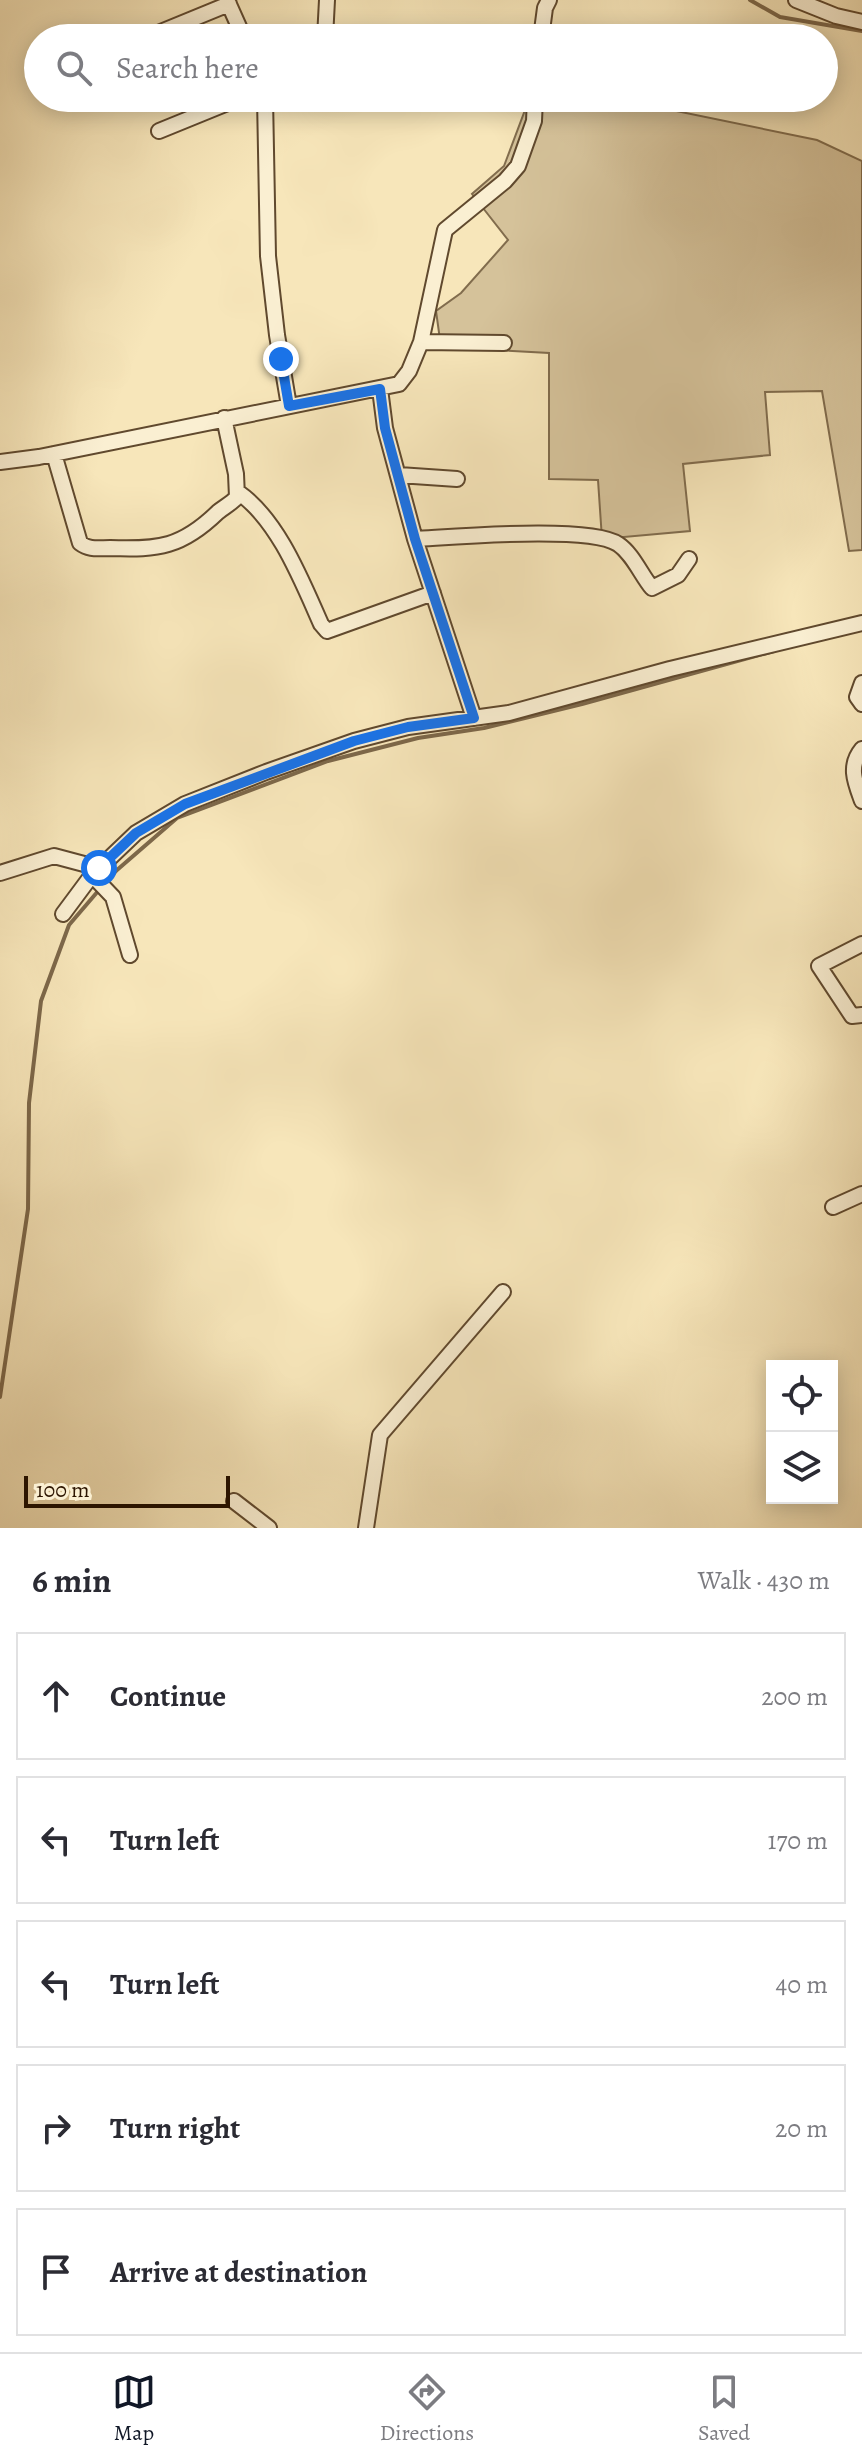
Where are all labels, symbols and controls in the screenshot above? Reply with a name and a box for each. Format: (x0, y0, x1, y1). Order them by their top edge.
search box (24, 24, 838, 112)
icon: search (52, 46, 96, 90)
text: Search here (116, 48, 259, 88)
route end (263, 341, 299, 377)
route start (81, 850, 117, 886)
map controls (766, 1360, 838, 1504)
button: locate (766, 1360, 838, 1432)
button: layers (766, 1432, 838, 1504)
scale bar (24, 1472, 230, 1508)
text: 100 m (36, 1475, 90, 1505)
text: 6 min (32, 1557, 111, 1604)
text: Walk · 430 m (698, 1563, 830, 1598)
icon: ahead (34, 1674, 78, 1718)
text: Continue (110, 1676, 226, 1716)
text: 200 m (761, 1679, 828, 1714)
icon: left (34, 1818, 78, 1862)
text: Turn left (110, 1820, 219, 1860)
text: 170 m (768, 1823, 828, 1858)
icon: left (34, 1962, 78, 2006)
text: Turn left (110, 1964, 219, 2004)
text: 40 m (776, 1967, 828, 2002)
icon: right (34, 2106, 78, 2150)
text: Turn right (110, 2108, 240, 2148)
text: 20 m (775, 2111, 828, 2146)
icon: arrive (34, 2250, 78, 2294)
text: Arrive at destination (110, 2252, 367, 2292)
tab: Map (112, 2370, 156, 2448)
tab: Directions (380, 2370, 474, 2448)
tab: Saved (698, 2370, 750, 2448)

